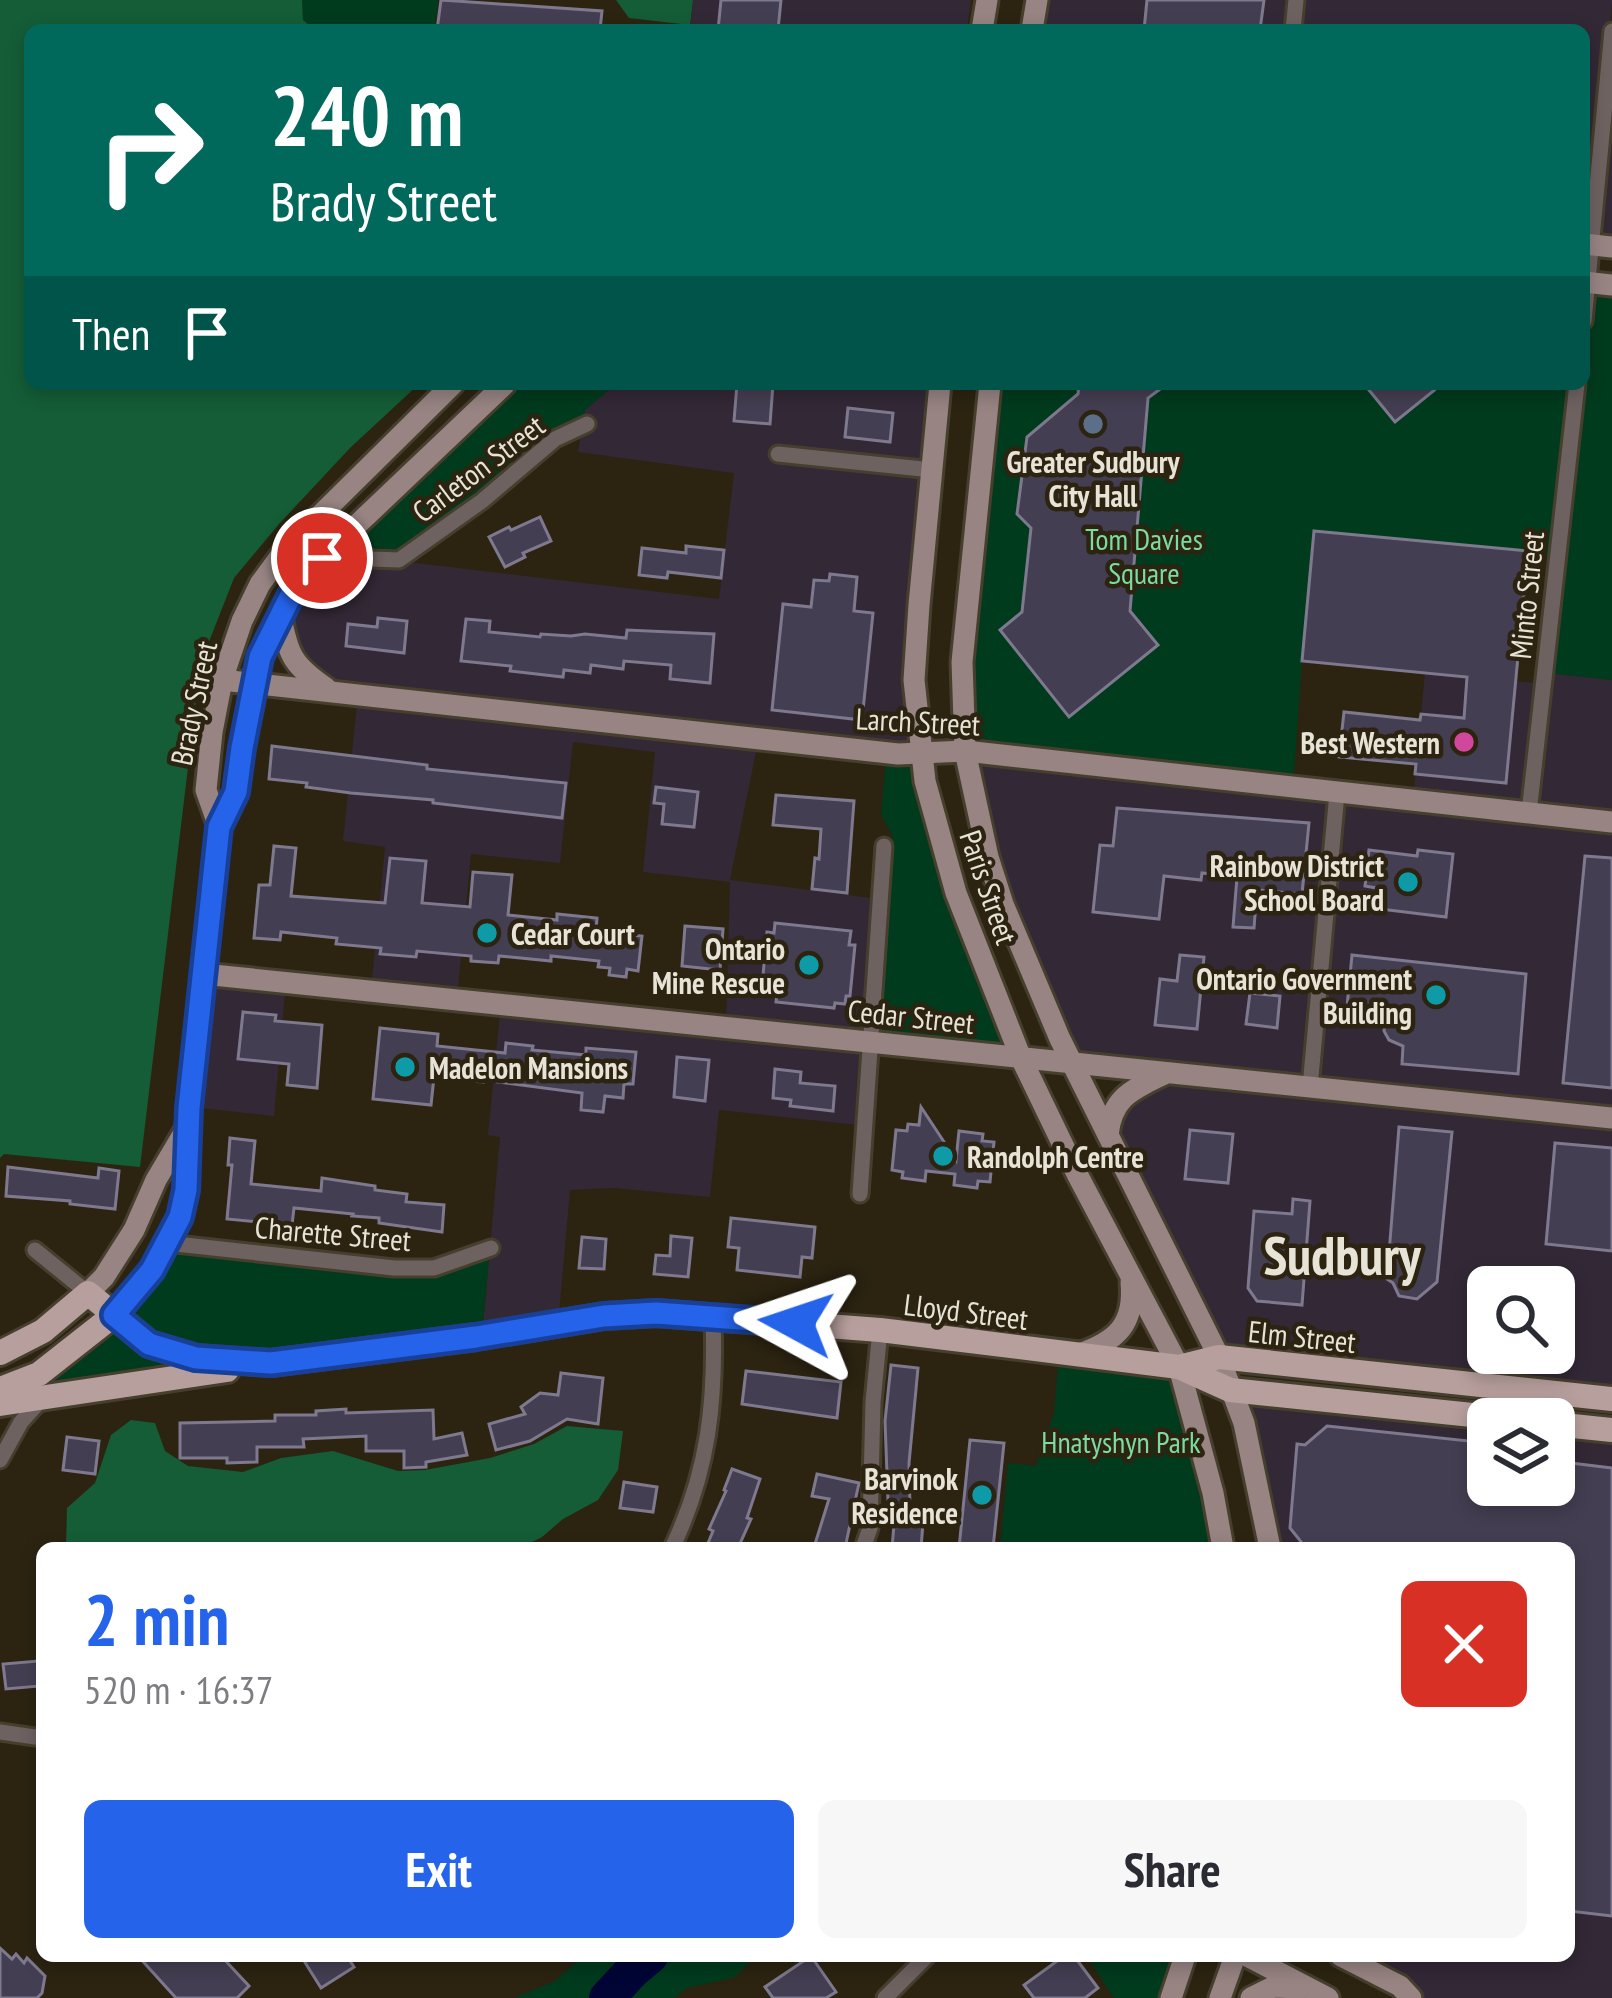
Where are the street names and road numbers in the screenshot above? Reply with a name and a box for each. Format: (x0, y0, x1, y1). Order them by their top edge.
street label: Carleton Street (404, 405, 552, 530)
street label: Minto Street (1500, 528, 1552, 661)
street label: Brady Street (161, 636, 225, 769)
street label: Larch Street (855, 698, 982, 744)
street label: Paris Street (951, 825, 1027, 950)
street label: Cedar Street (846, 990, 977, 1042)
street label: Charette Street (253, 1207, 413, 1259)
street label: Lloyd Street (902, 1284, 1031, 1338)
street label: Elm Street (1246, 1311, 1358, 1361)

